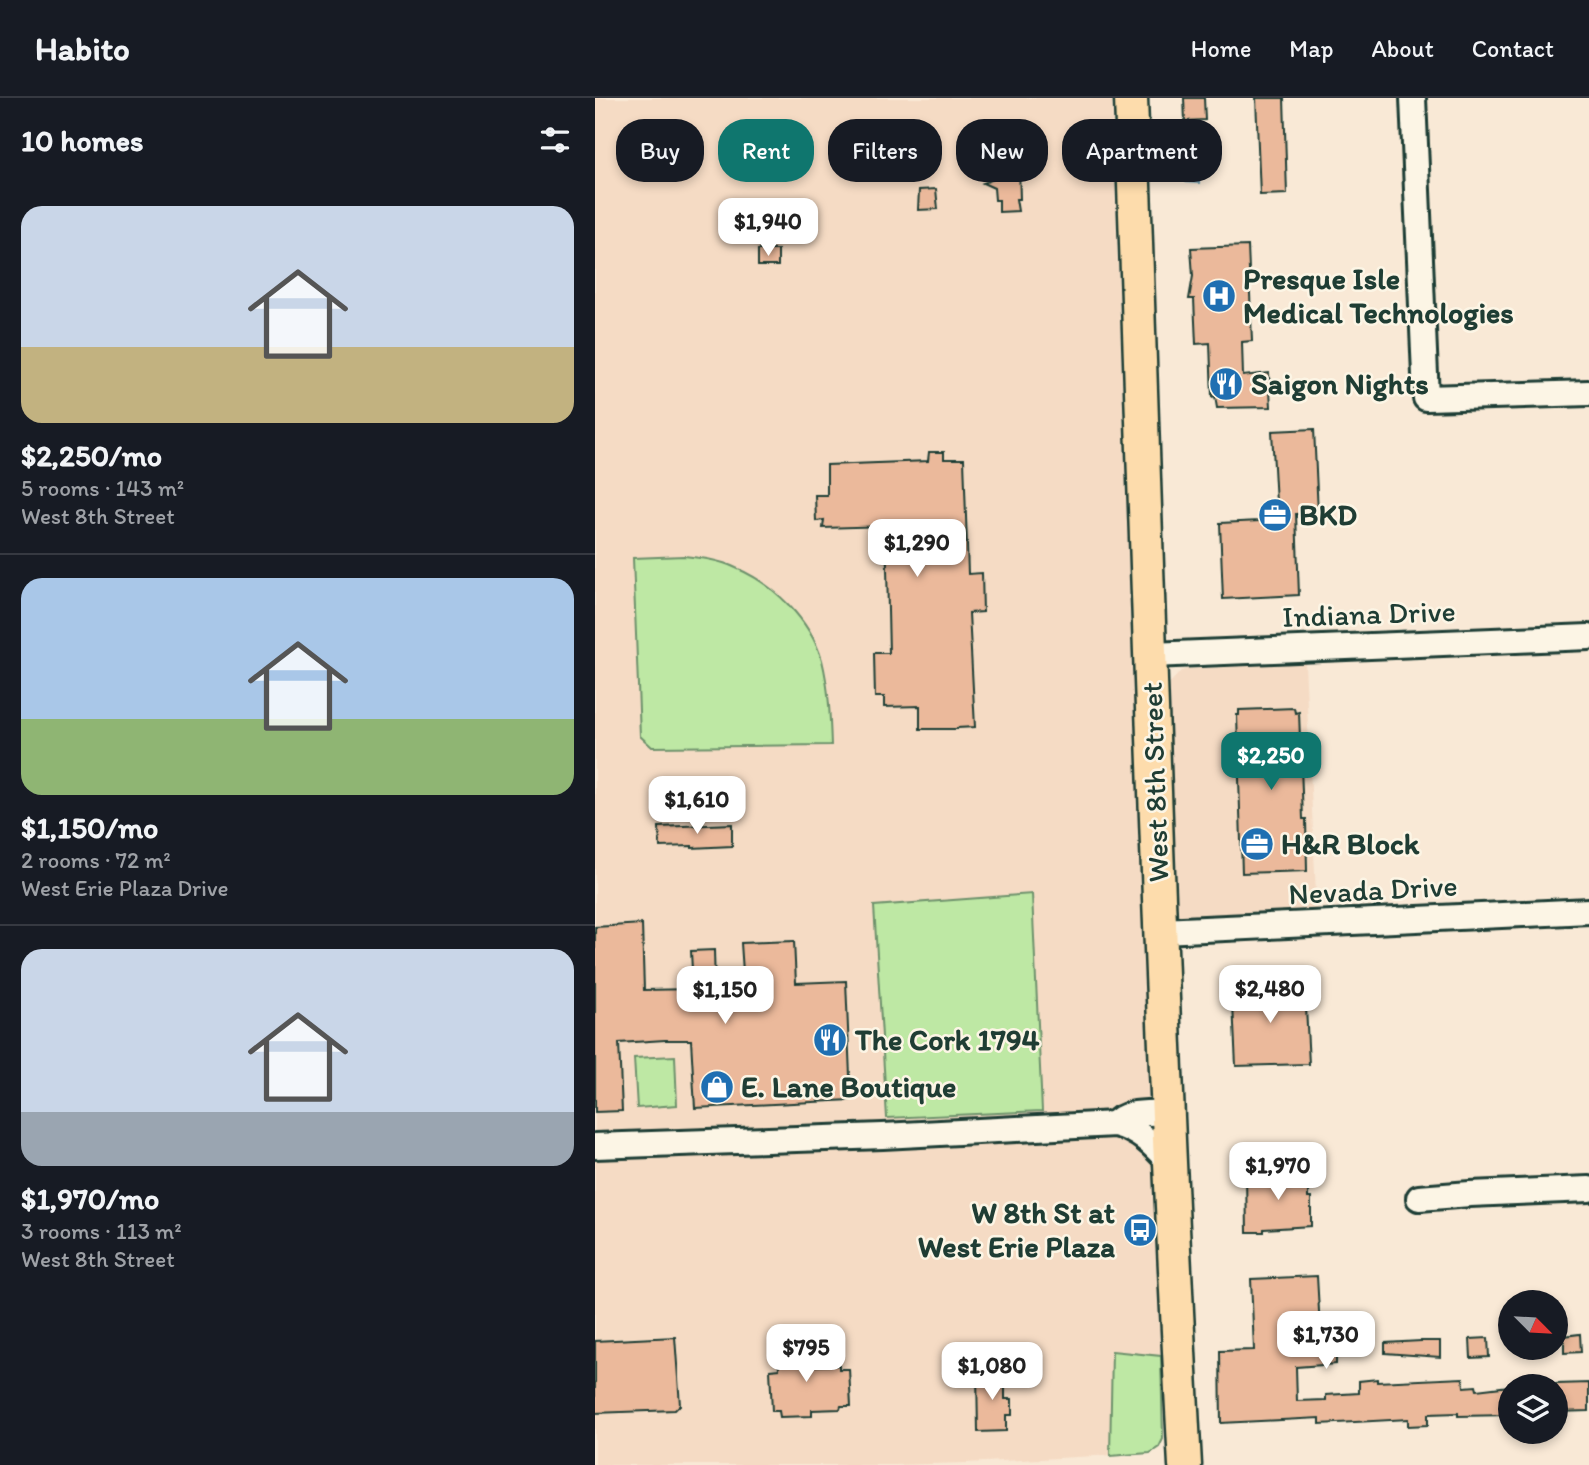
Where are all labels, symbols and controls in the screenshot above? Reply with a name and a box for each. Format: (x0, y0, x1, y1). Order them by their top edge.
text: Habito (35, 29, 130, 68)
text: Home (1191, 34, 1251, 63)
text: Map (1289, 34, 1333, 63)
text: About (1371, 34, 1434, 63)
text: Contact (1472, 34, 1554, 63)
chip: Buy (616, 119, 704, 182)
chip: Rent (718, 119, 814, 182)
chip: Filters (828, 119, 942, 182)
chip: New (956, 119, 1048, 182)
chip: Apartment (1062, 119, 1222, 182)
icon: filters (536, 121, 574, 159)
text: 10 homes (21, 122, 144, 159)
pin: $1,940 (711, 198, 825, 258)
text: $1,940 (734, 207, 802, 235)
icon: home (235, 251, 361, 377)
place label: Presque Isle Medical Technologies (1243, 260, 1514, 331)
hospital icon: Presque Isle Medical Technologies (1200, 277, 1238, 315)
restaurant icon: Saigon Nights (1207, 365, 1245, 403)
place label: Saigon Nights (1251, 365, 1429, 402)
text: $2,250/mo (21, 437, 162, 474)
text: 5 rooms · 143 m² (21, 474, 184, 502)
office icon: BKD (1256, 496, 1294, 534)
place label: BKD (1299, 496, 1357, 533)
text: West 8th Street (21, 502, 175, 530)
pin: $1,290 (860, 519, 974, 579)
text: $1,290 (884, 528, 950, 556)
street label: Indiana Drive (1282, 592, 1456, 635)
icon: home (235, 623, 361, 749)
street label: West 8th Street (1133, 681, 1176, 883)
pin: $2,250 (1214, 732, 1328, 792)
text: $2,250 (1237, 741, 1305, 769)
pin: $1,610 (640, 776, 754, 836)
text: $1,610 (665, 785, 729, 813)
text: $1,150/mo (21, 809, 158, 846)
office icon: H&R Block (1238, 825, 1276, 863)
place label: H&R Block (1281, 825, 1420, 862)
text: 2 rooms · 72 m² (21, 846, 171, 874)
street label: Nevada Drive (1288, 867, 1458, 912)
text: West Erie Plaza Drive (21, 874, 229, 902)
pin: $2,480 (1213, 965, 1327, 1025)
pin: $1,150 (668, 967, 782, 1026)
text: $2,480 (1235, 974, 1305, 1002)
text: $1,150 (693, 975, 757, 1003)
icon: home (235, 994, 361, 1120)
restaurant icon: The Cork 1794 (811, 1021, 849, 1059)
place label: The Cork 1794 (854, 1021, 1040, 1058)
shop icon: E. Lane Boutique (698, 1068, 736, 1106)
place label: E. Lane Boutique (741, 1068, 956, 1105)
pin: $1,970 (1221, 1142, 1335, 1202)
text: $1,970 (1245, 1151, 1311, 1179)
text: $1,970/mo (21, 1180, 159, 1217)
place label: W 8th St at West Erie Plaza (918, 1194, 1115, 1265)
bus stop icon: W 8th St at West Erie Plaza (1121, 1211, 1159, 1249)
text: 3 rooms · 113 m² (21, 1217, 182, 1245)
text: West 8th Street (21, 1245, 175, 1273)
north arrow (1498, 1290, 1568, 1360)
map controls (1498, 1290, 1568, 1444)
pin: $1,730 (1269, 1312, 1383, 1371)
text: $1,730 (1293, 1320, 1359, 1348)
pin: $795 (765, 1324, 847, 1384)
text: $795 (782, 1333, 830, 1361)
pin: $1,080 (935, 1342, 1049, 1402)
text: $1,080 (958, 1351, 1026, 1379)
button: layers (1498, 1374, 1568, 1444)

